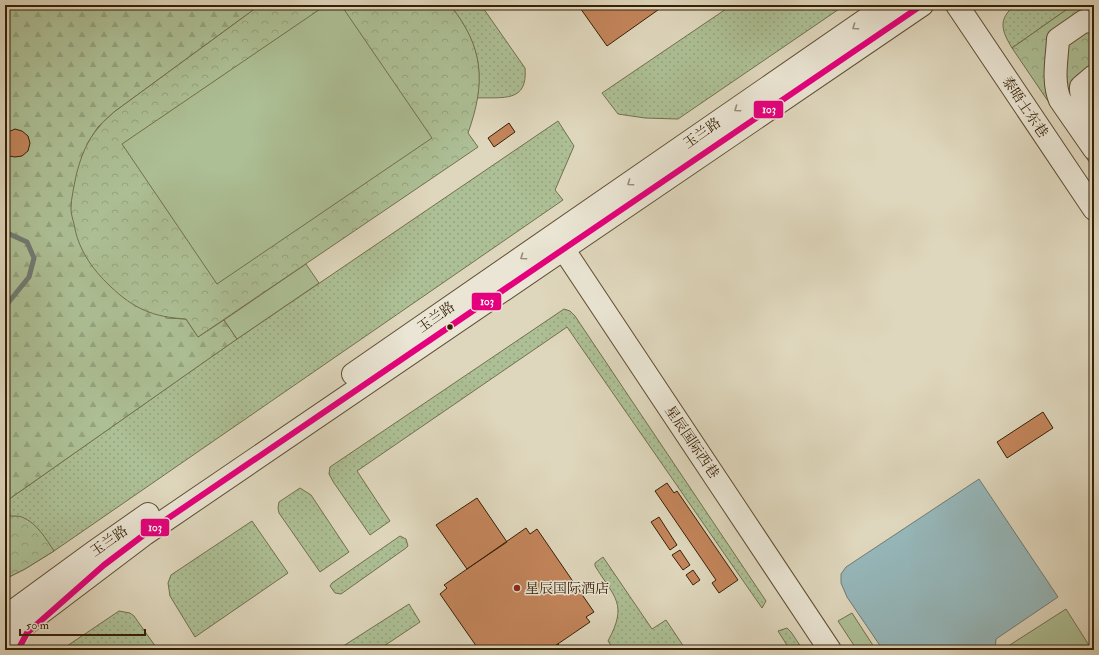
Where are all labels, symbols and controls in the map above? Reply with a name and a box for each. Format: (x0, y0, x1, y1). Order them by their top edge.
one-way arrow (852, 22, 859, 30)
street label: 泰晤士东巷 (998, 73, 1052, 141)
line badge: 103 (753, 100, 784, 119)
text: 103 (762, 103, 776, 116)
one-way arrow (734, 104, 741, 111)
street label: 玉兰路 (680, 114, 724, 152)
one-way arrow (627, 178, 634, 185)
one-way arrow (520, 252, 527, 259)
line badge: 103 (471, 292, 502, 311)
text: 103 (480, 295, 494, 308)
street label: 玉兰路 (414, 298, 458, 336)
unlabelled marker (445, 322, 455, 332)
street label: 星辰国际西巷 (661, 402, 723, 482)
line badge: 103 (140, 518, 170, 537)
text: 103 (148, 521, 162, 534)
street label: 玉兰路 (87, 522, 131, 560)
place label: 星辰国际酒店 (525, 580, 609, 597)
marker: 星辰国际酒店 (512, 583, 522, 593)
scale bar (20, 611, 145, 637)
text: 50 m (26, 618, 50, 633)

